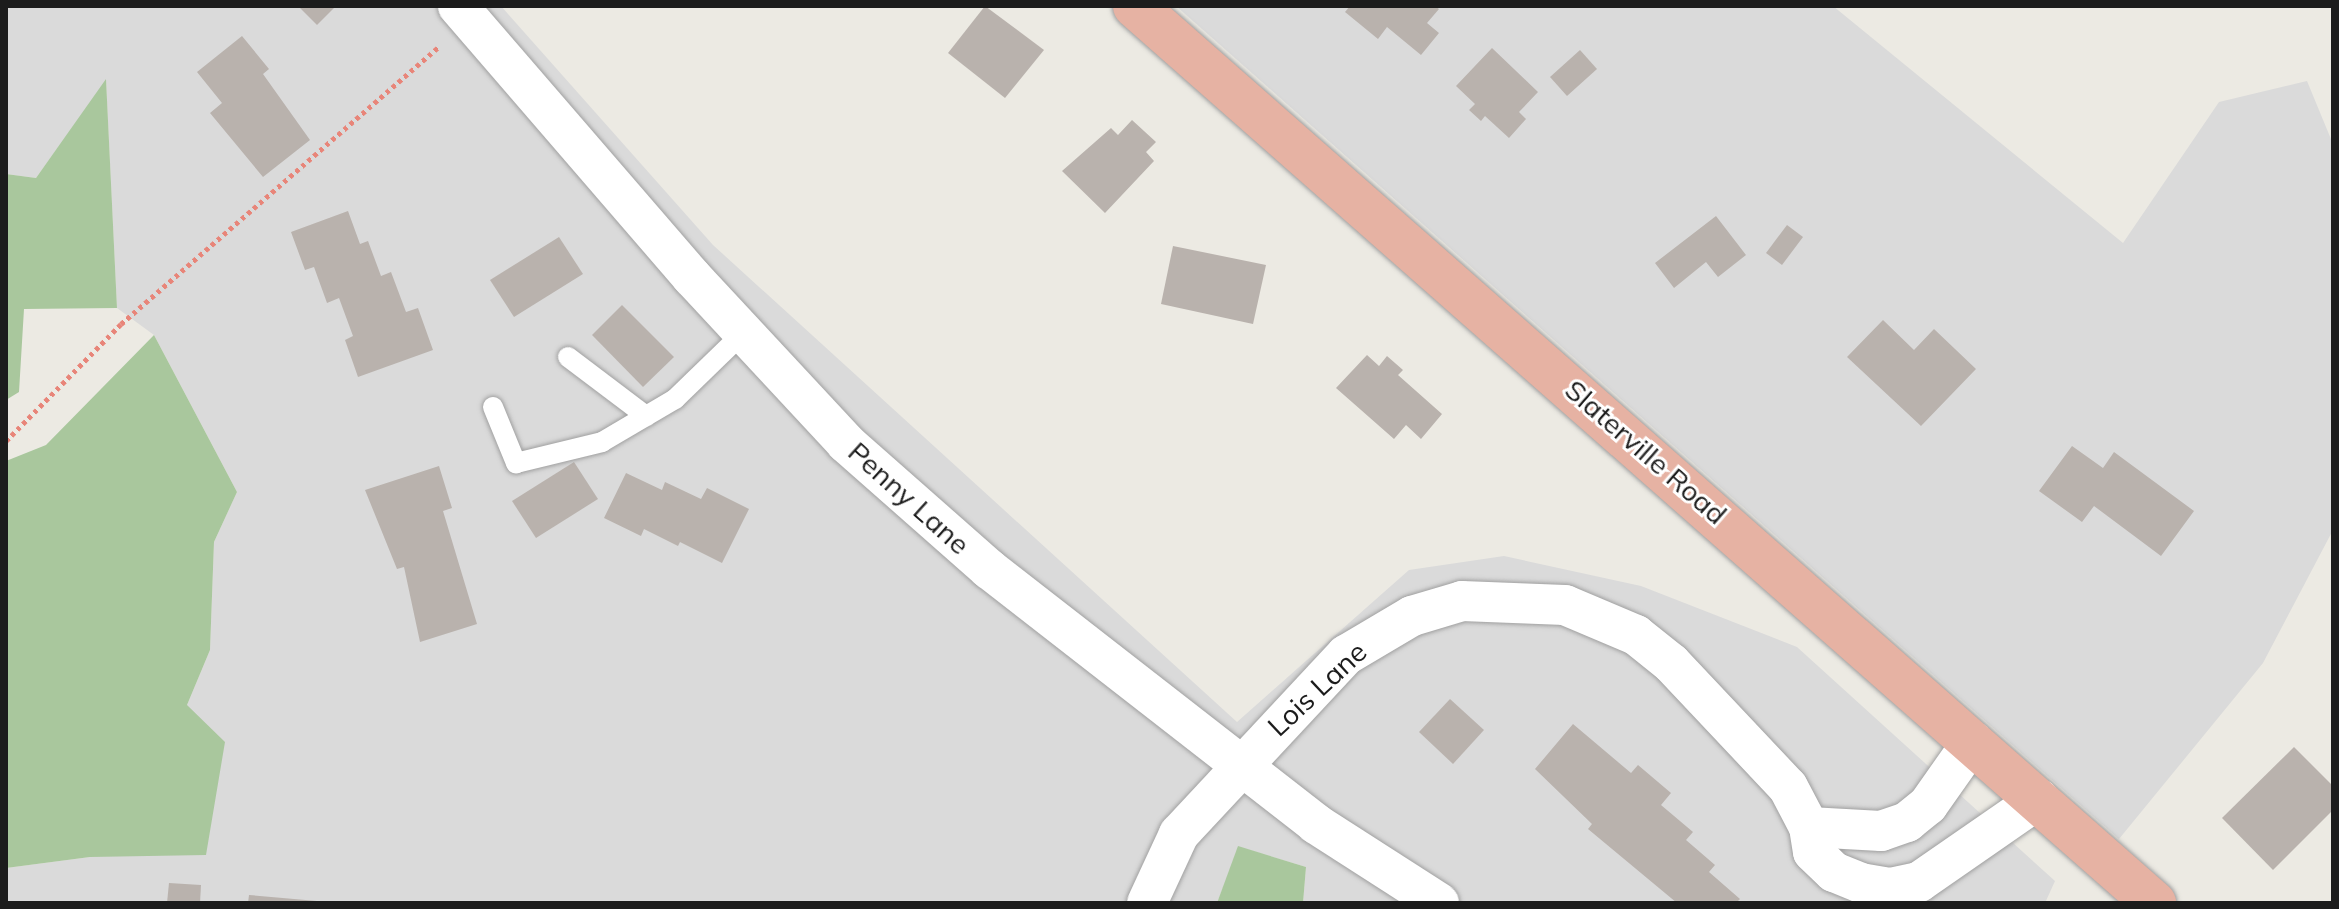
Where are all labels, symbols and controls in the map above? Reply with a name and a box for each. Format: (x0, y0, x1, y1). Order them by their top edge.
street label: Slaterville Road (1558, 373, 1734, 531)
street label: Penny Lane (842, 435, 976, 561)
street label: Lois Lane (1261, 635, 1373, 743)

